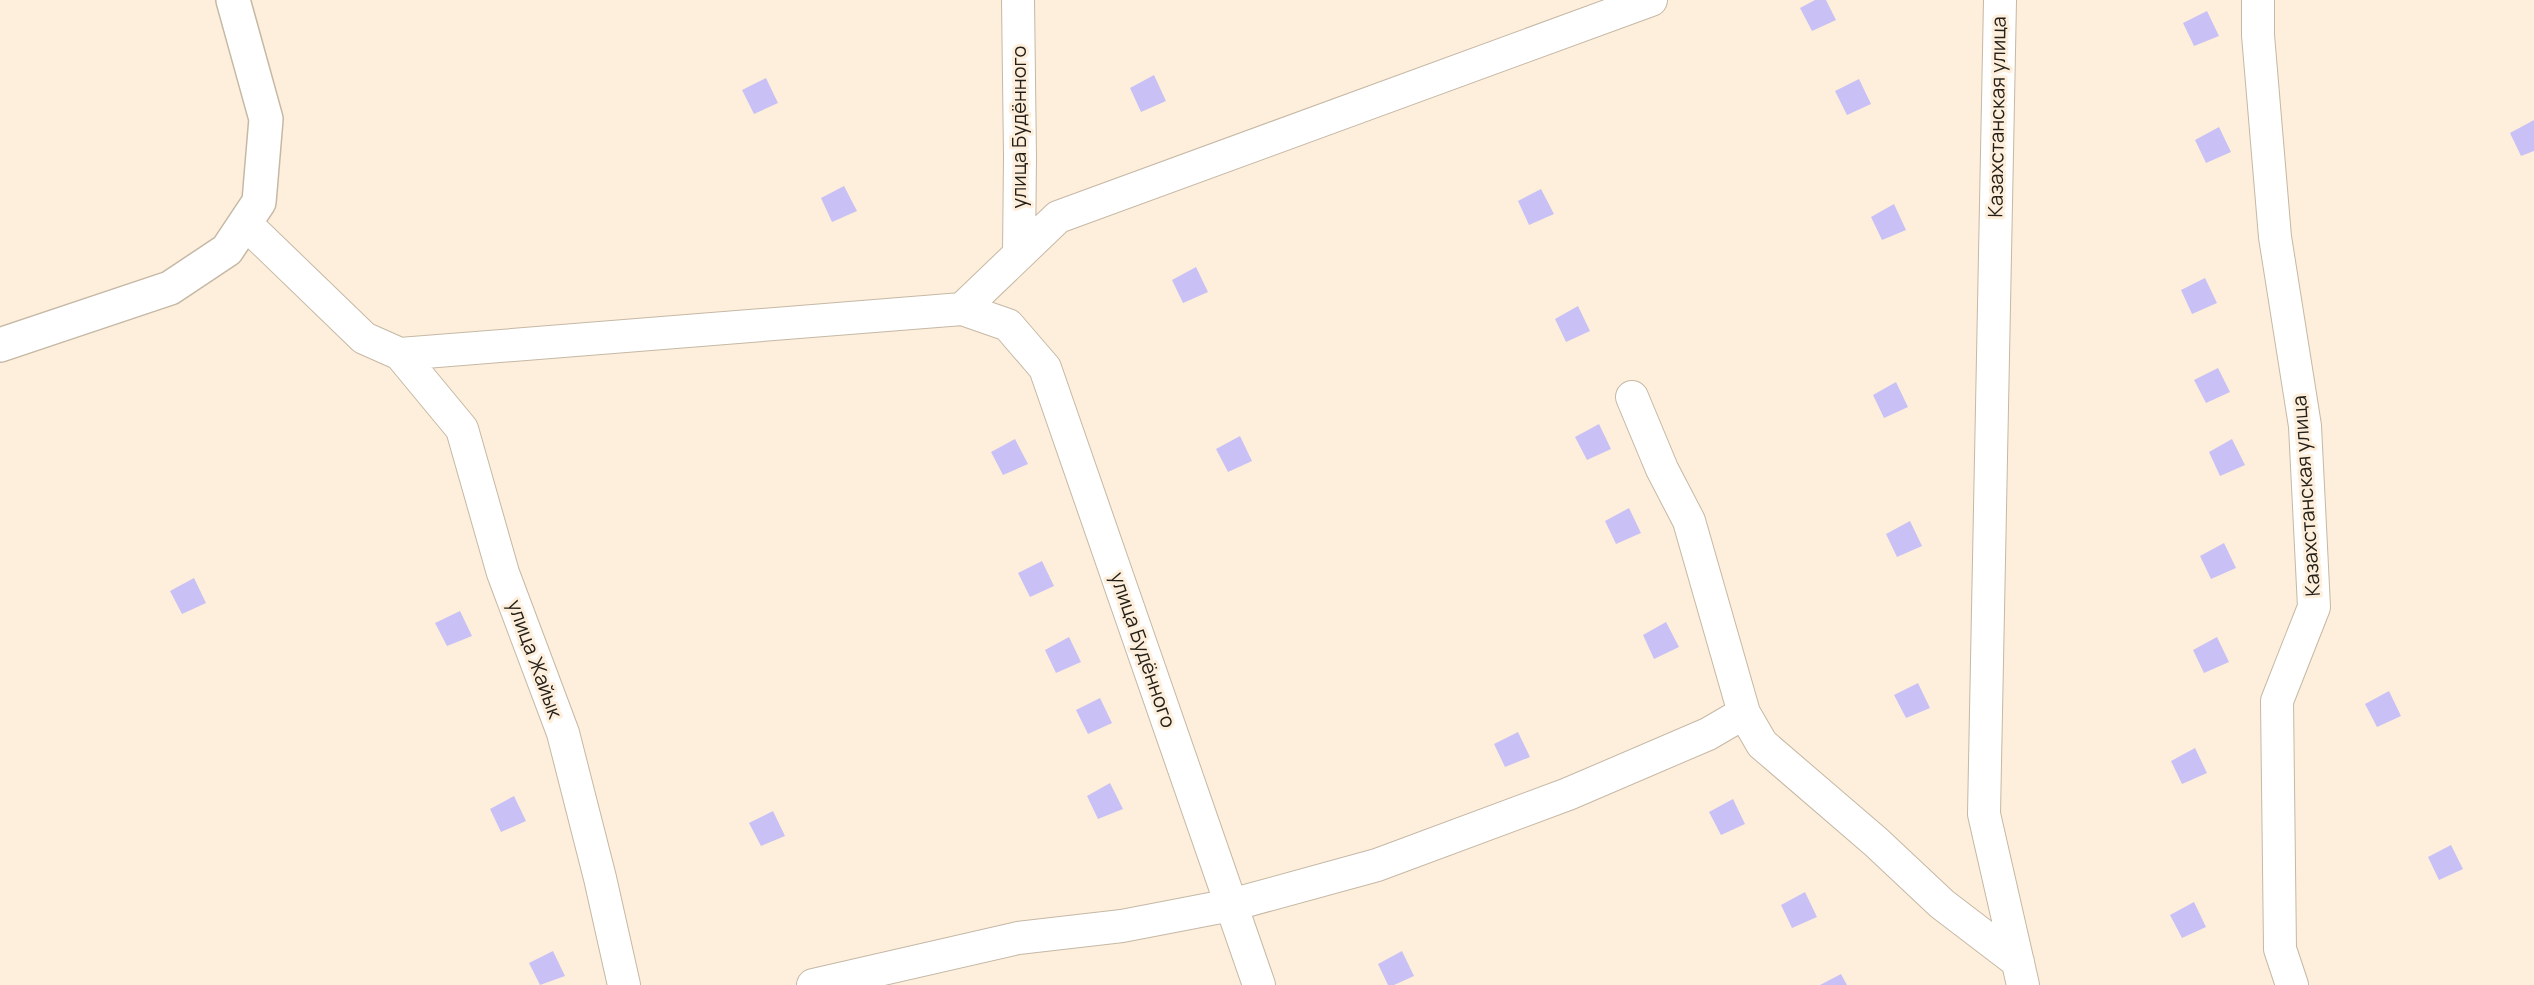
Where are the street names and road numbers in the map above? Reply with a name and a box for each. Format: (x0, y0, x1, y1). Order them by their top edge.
street label: Казахстанская улица (1981, 16, 2012, 218)
street label: улица Будённого (1005, 45, 1032, 208)
street label: Казахстанская улица (2285, 395, 2326, 597)
street label: улица Будённого (1104, 568, 1183, 731)
street label: улица Жайык (502, 596, 570, 723)

